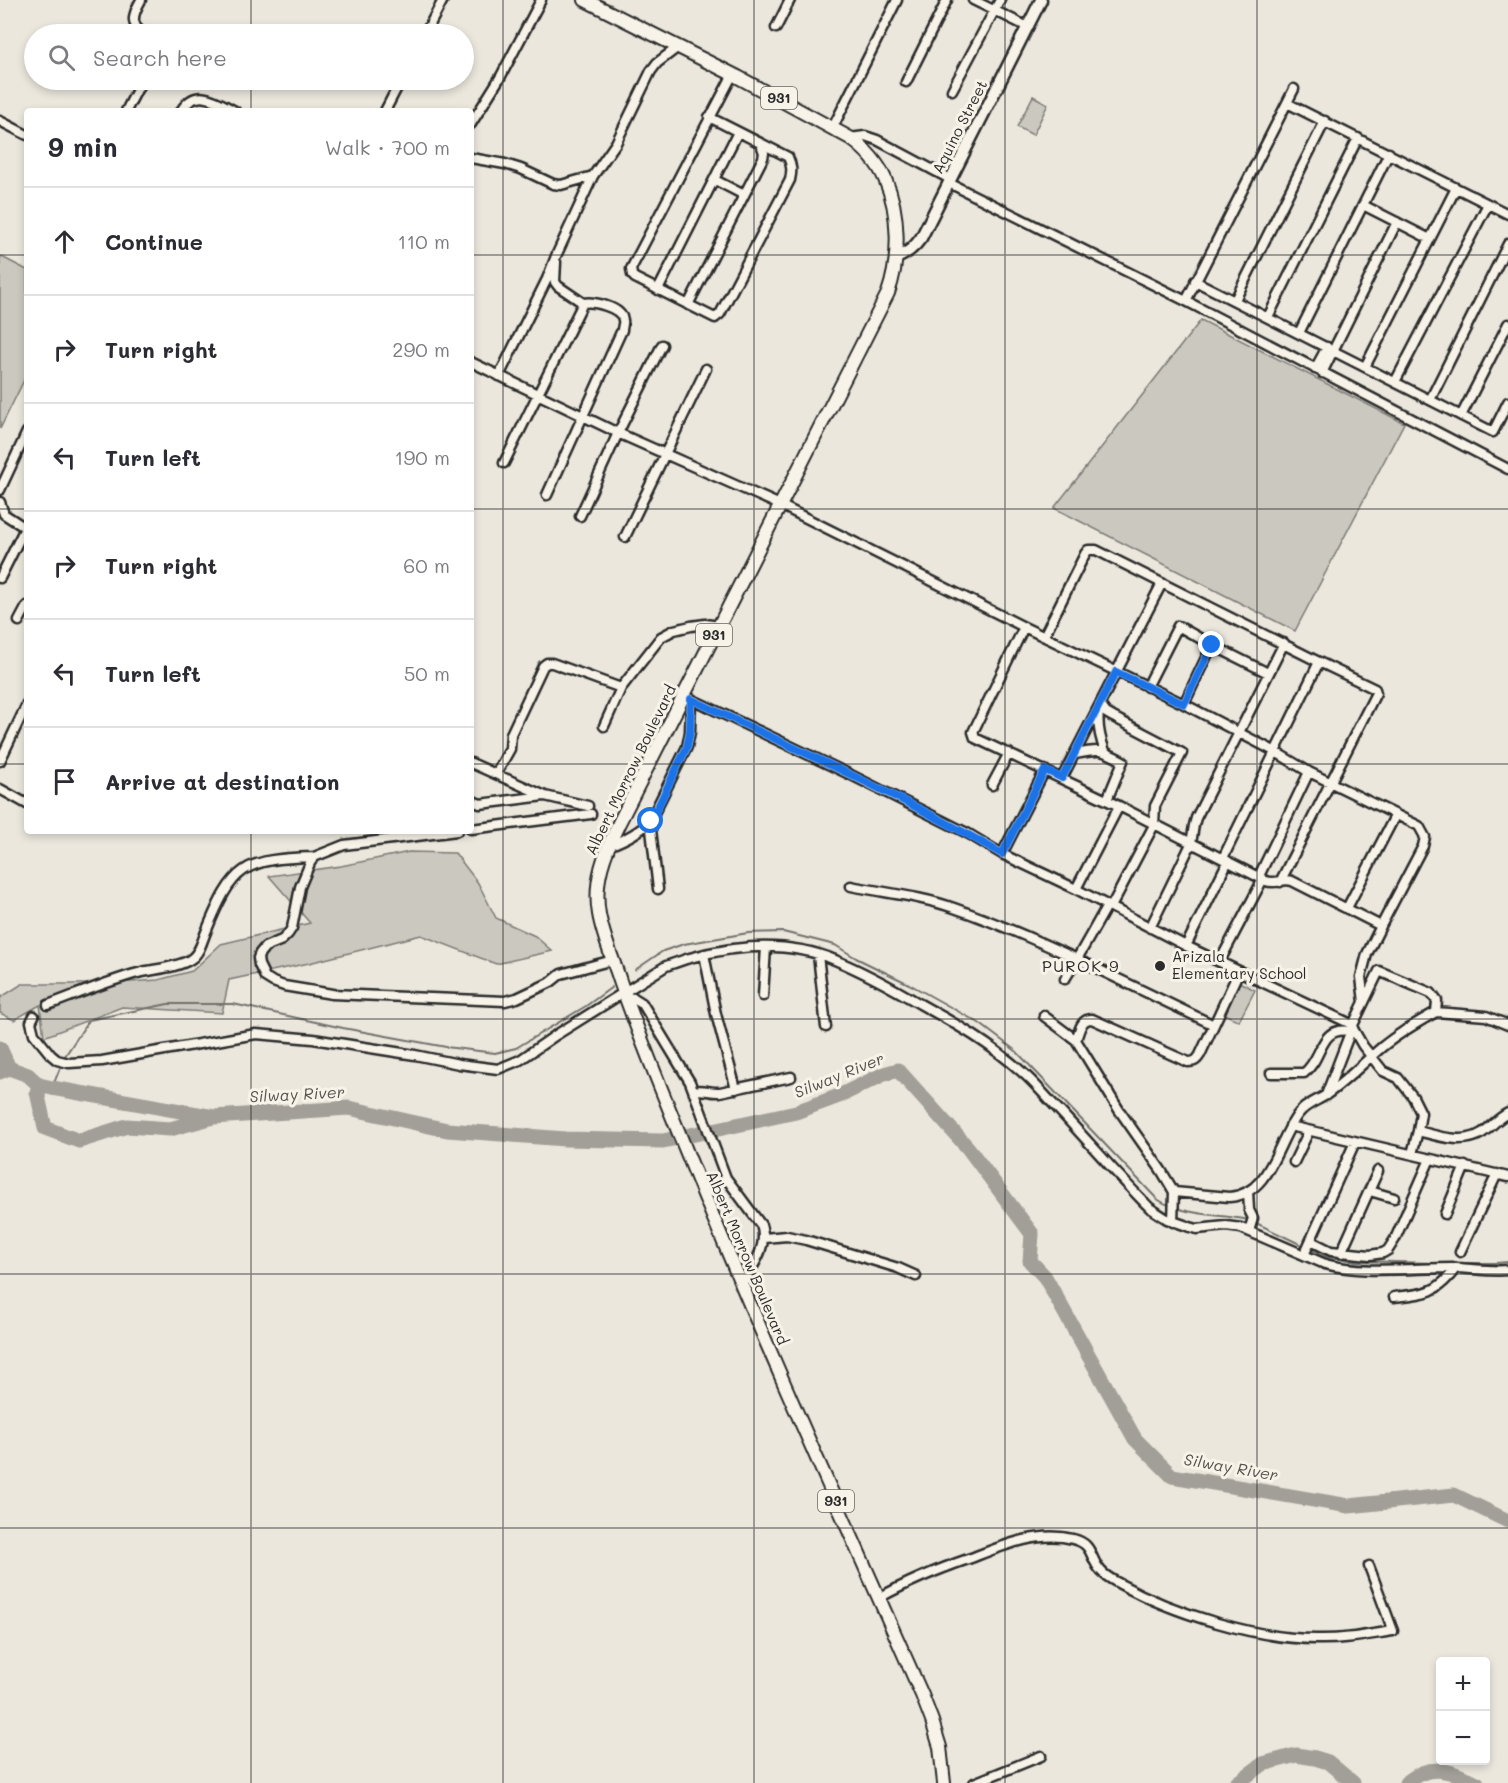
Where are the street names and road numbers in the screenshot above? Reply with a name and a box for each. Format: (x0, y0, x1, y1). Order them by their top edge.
street label: Aquino Street (927, 76, 991, 177)
road number: 931 (761, 87, 797, 109)
road number: 931 (696, 624, 732, 646)
street label: Albert Morrow Boulevard (580, 681, 680, 858)
street label: Albert Morrow Boulevard (702, 1168, 794, 1348)
road number: 931 (818, 1490, 854, 1512)

